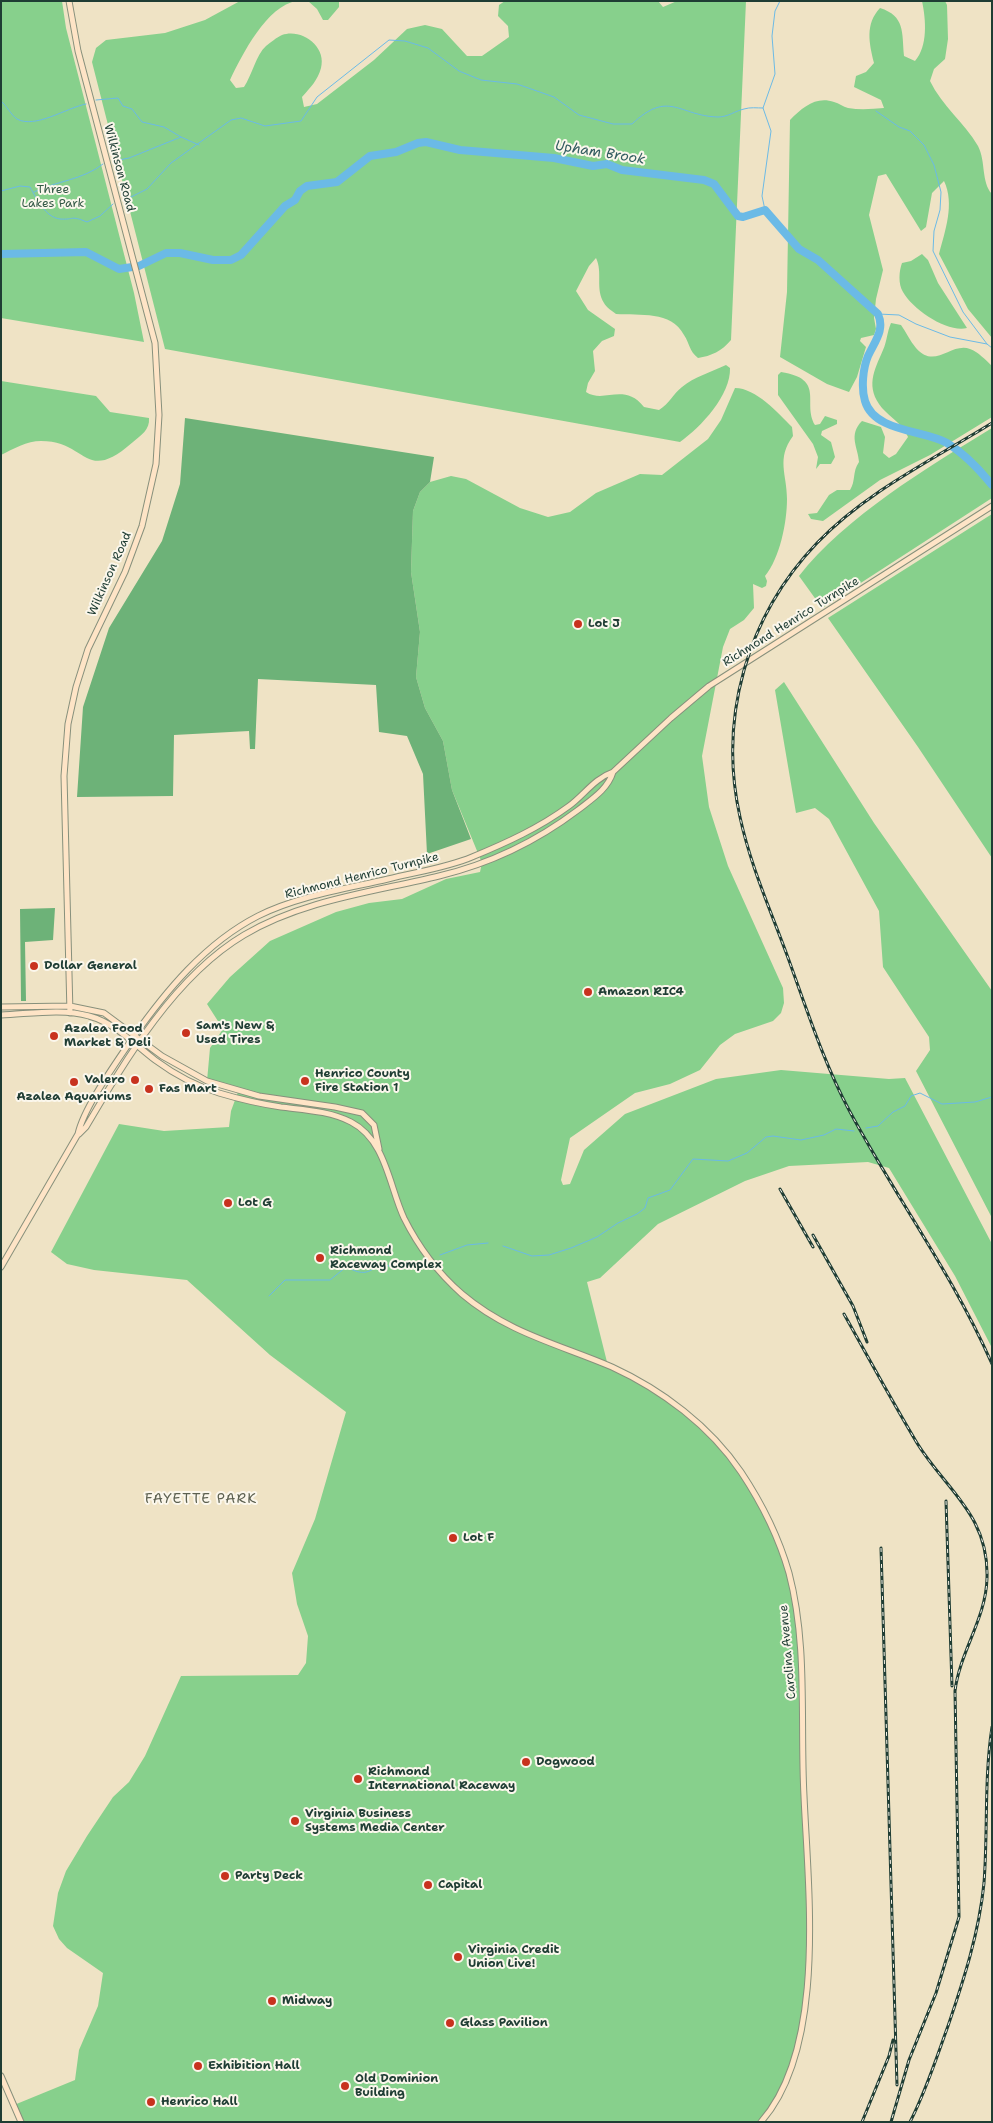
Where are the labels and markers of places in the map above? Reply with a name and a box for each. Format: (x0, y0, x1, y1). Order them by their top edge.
place label: Lot J (588, 617, 620, 631)
marker: Lot J (572, 618, 584, 630)
place label: Dollar General (44, 959, 137, 973)
marker: Dollar General (28, 960, 40, 972)
place label: Amazon RIC4 (598, 985, 684, 999)
marker: Amazon RIC4 (582, 986, 594, 998)
place label: Sam's New & Used Tires (196, 1019, 274, 1047)
place label: Azalea Food Market & Deli (64, 1022, 151, 1050)
marker: Sam's New & Used Tires (180, 1027, 192, 1039)
marker: Azalea Food Market & Deli (48, 1030, 60, 1042)
place label: Henrico County Fire Station 1 (315, 1067, 410, 1095)
place label: Valero (84, 1073, 125, 1087)
marker: Valero (129, 1074, 141, 1086)
marker: Henrico County Fire Station 1 (299, 1075, 311, 1087)
marker: Azalea Aquariums (68, 1076, 80, 1088)
place label: Fas Mart (159, 1082, 217, 1096)
marker: Fas Mart (143, 1083, 155, 1095)
place label: Azalea Aquariums (16, 1090, 132, 1104)
place label: Lot G (238, 1196, 272, 1210)
marker: Lot G (222, 1197, 234, 1209)
place label: Richmond Raceway Complex (330, 1244, 442, 1272)
marker: Richmond Raceway Complex (314, 1252, 326, 1264)
place label: Lot F (463, 1531, 494, 1545)
marker: Lot F (447, 1532, 459, 1544)
place label: Dogwood (536, 1755, 595, 1769)
marker: Dogwood (520, 1756, 532, 1768)
place label: Richmond International Raceway (368, 1765, 515, 1793)
marker: Richmond International Raceway (352, 1773, 364, 1785)
place label: Virginia Business Systems Media Center (305, 1807, 445, 1835)
marker: Virginia Business Systems Media Center (289, 1815, 301, 1827)
place label: Party Deck (235, 1869, 303, 1883)
marker: Party Deck (219, 1870, 231, 1882)
place label: Capital (438, 1878, 482, 1892)
marker: Capital (422, 1879, 434, 1891)
place label: Virginia Credit Union Live! (468, 1943, 559, 1971)
marker: Virginia Credit Union Live! (452, 1951, 464, 1963)
place label: Midway (282, 1994, 332, 2008)
marker: Midway (266, 1995, 278, 2007)
place label: Glass Pavilion (460, 2016, 548, 2030)
marker: Glass Pavilion (444, 2017, 456, 2029)
place label: Exhibition Hall (208, 2059, 300, 2073)
marker: Exhibition Hall (192, 2060, 204, 2072)
place label: Old Dominion Building (355, 2072, 438, 2100)
marker: Old Dominion Building (339, 2080, 351, 2092)
place label: Henrico Hall (161, 2095, 238, 2109)
marker: Henrico Hall (145, 2096, 157, 2108)

